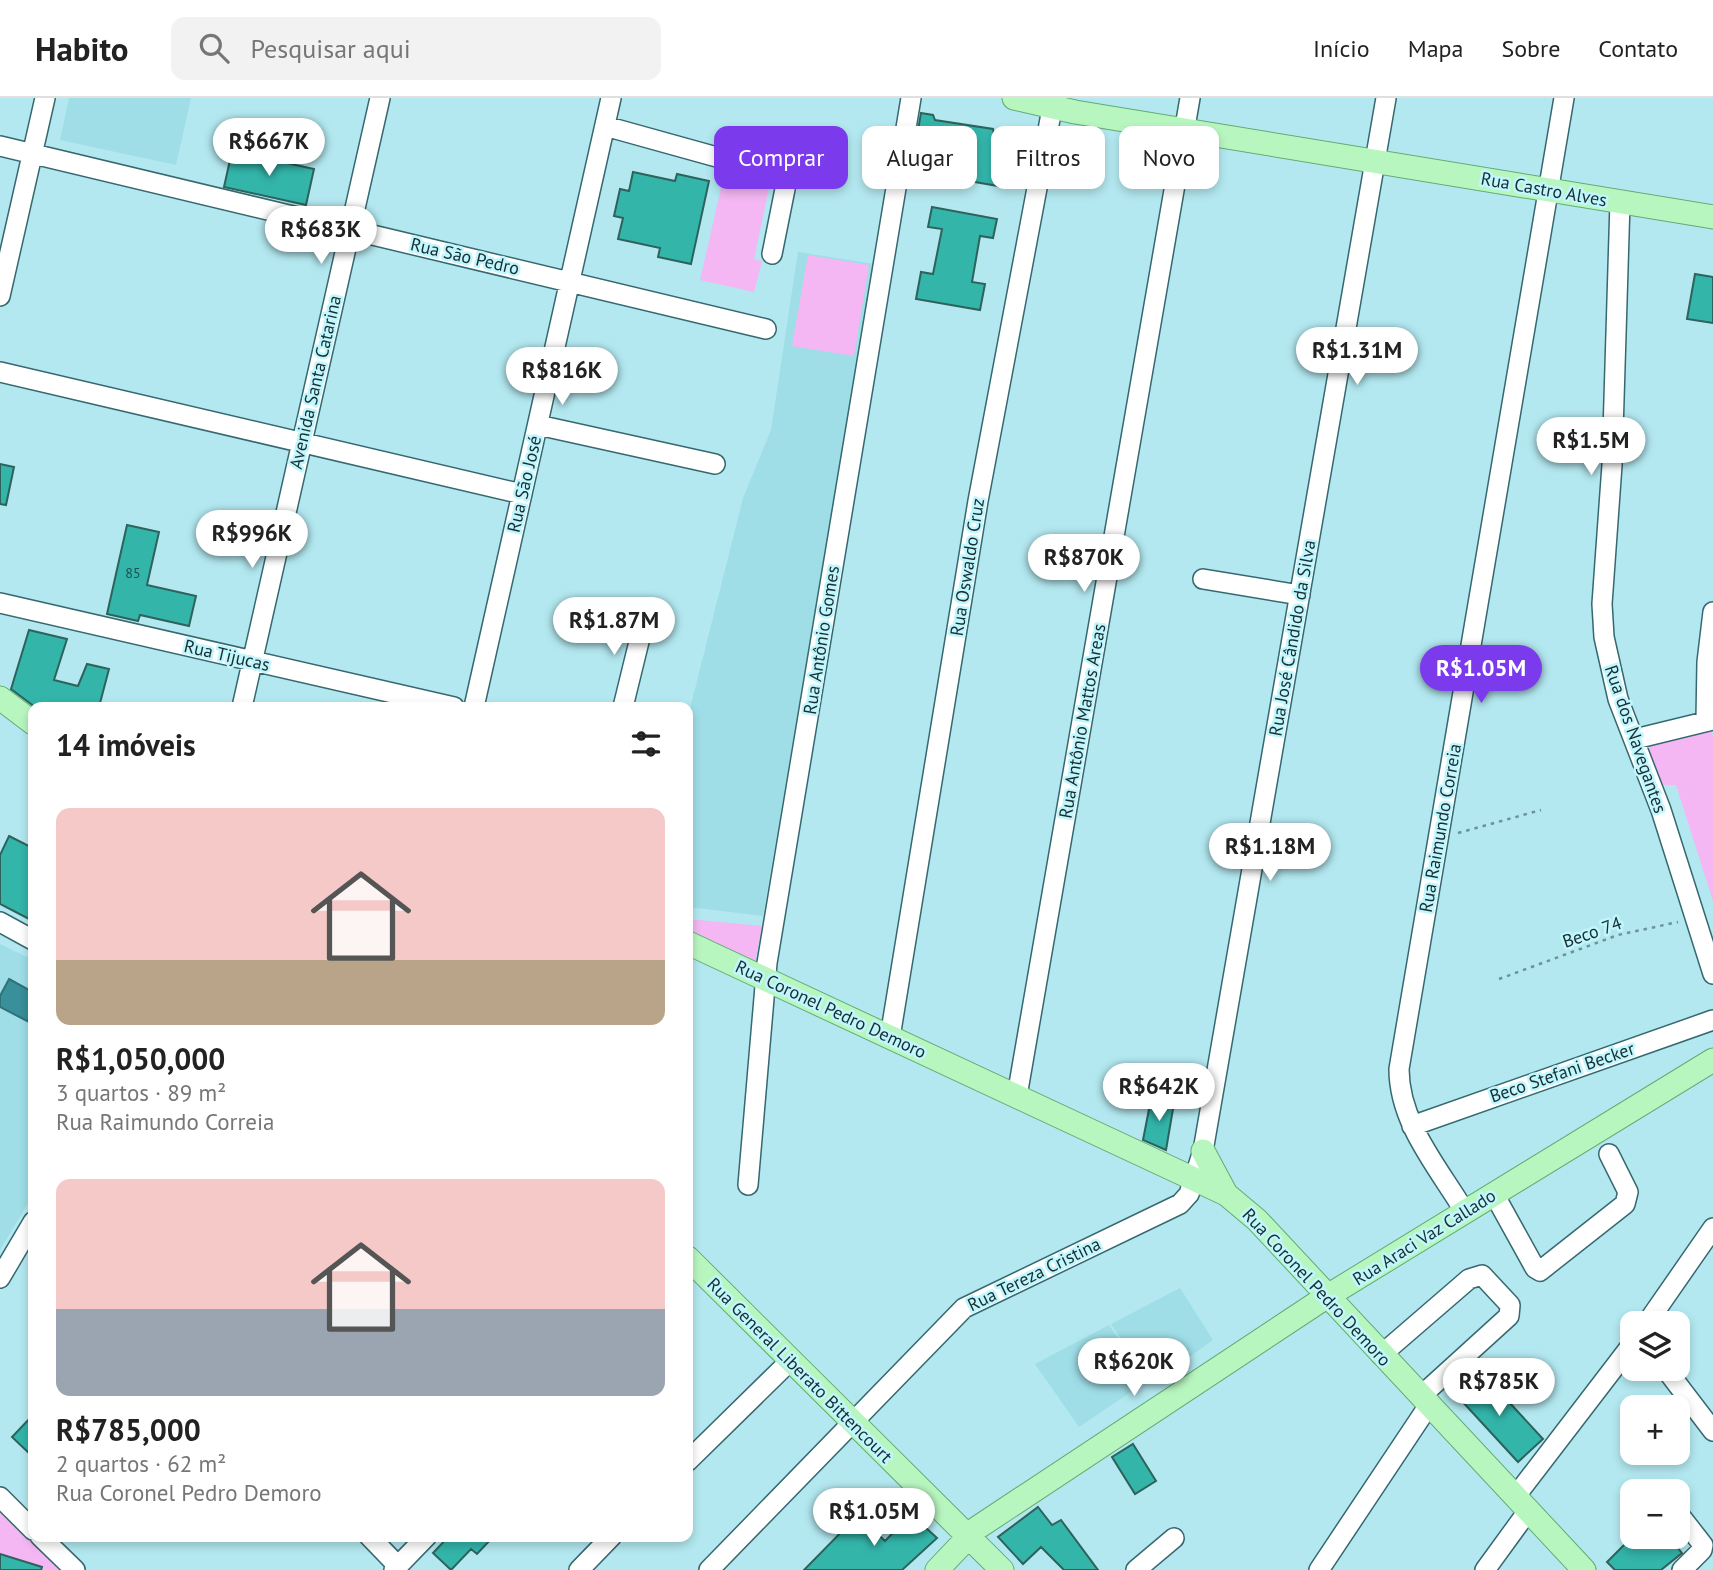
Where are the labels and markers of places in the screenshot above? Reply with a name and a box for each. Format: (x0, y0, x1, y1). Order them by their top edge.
pin: R$667K (212, 118, 326, 178)
pin: R$683K (264, 206, 378, 266)
pin: R$1.31M (1292, 328, 1422, 387)
pin: R$816K (505, 348, 619, 407)
pin: R$1.5M (1534, 418, 1648, 477)
pin: R$996K (195, 510, 309, 570)
pin: R$870K (1027, 534, 1141, 594)
pin: R$1.87M (549, 598, 679, 657)
pin: R$1.05M (1416, 646, 1546, 705)
pin: R$1.18M (1205, 824, 1335, 883)
pin: R$642K (1102, 1063, 1216, 1123)
pin: R$620K (1077, 1338, 1191, 1398)
pin: R$785K (1442, 1358, 1556, 1418)
pin: R$1.05M (809, 1488, 939, 1548)

